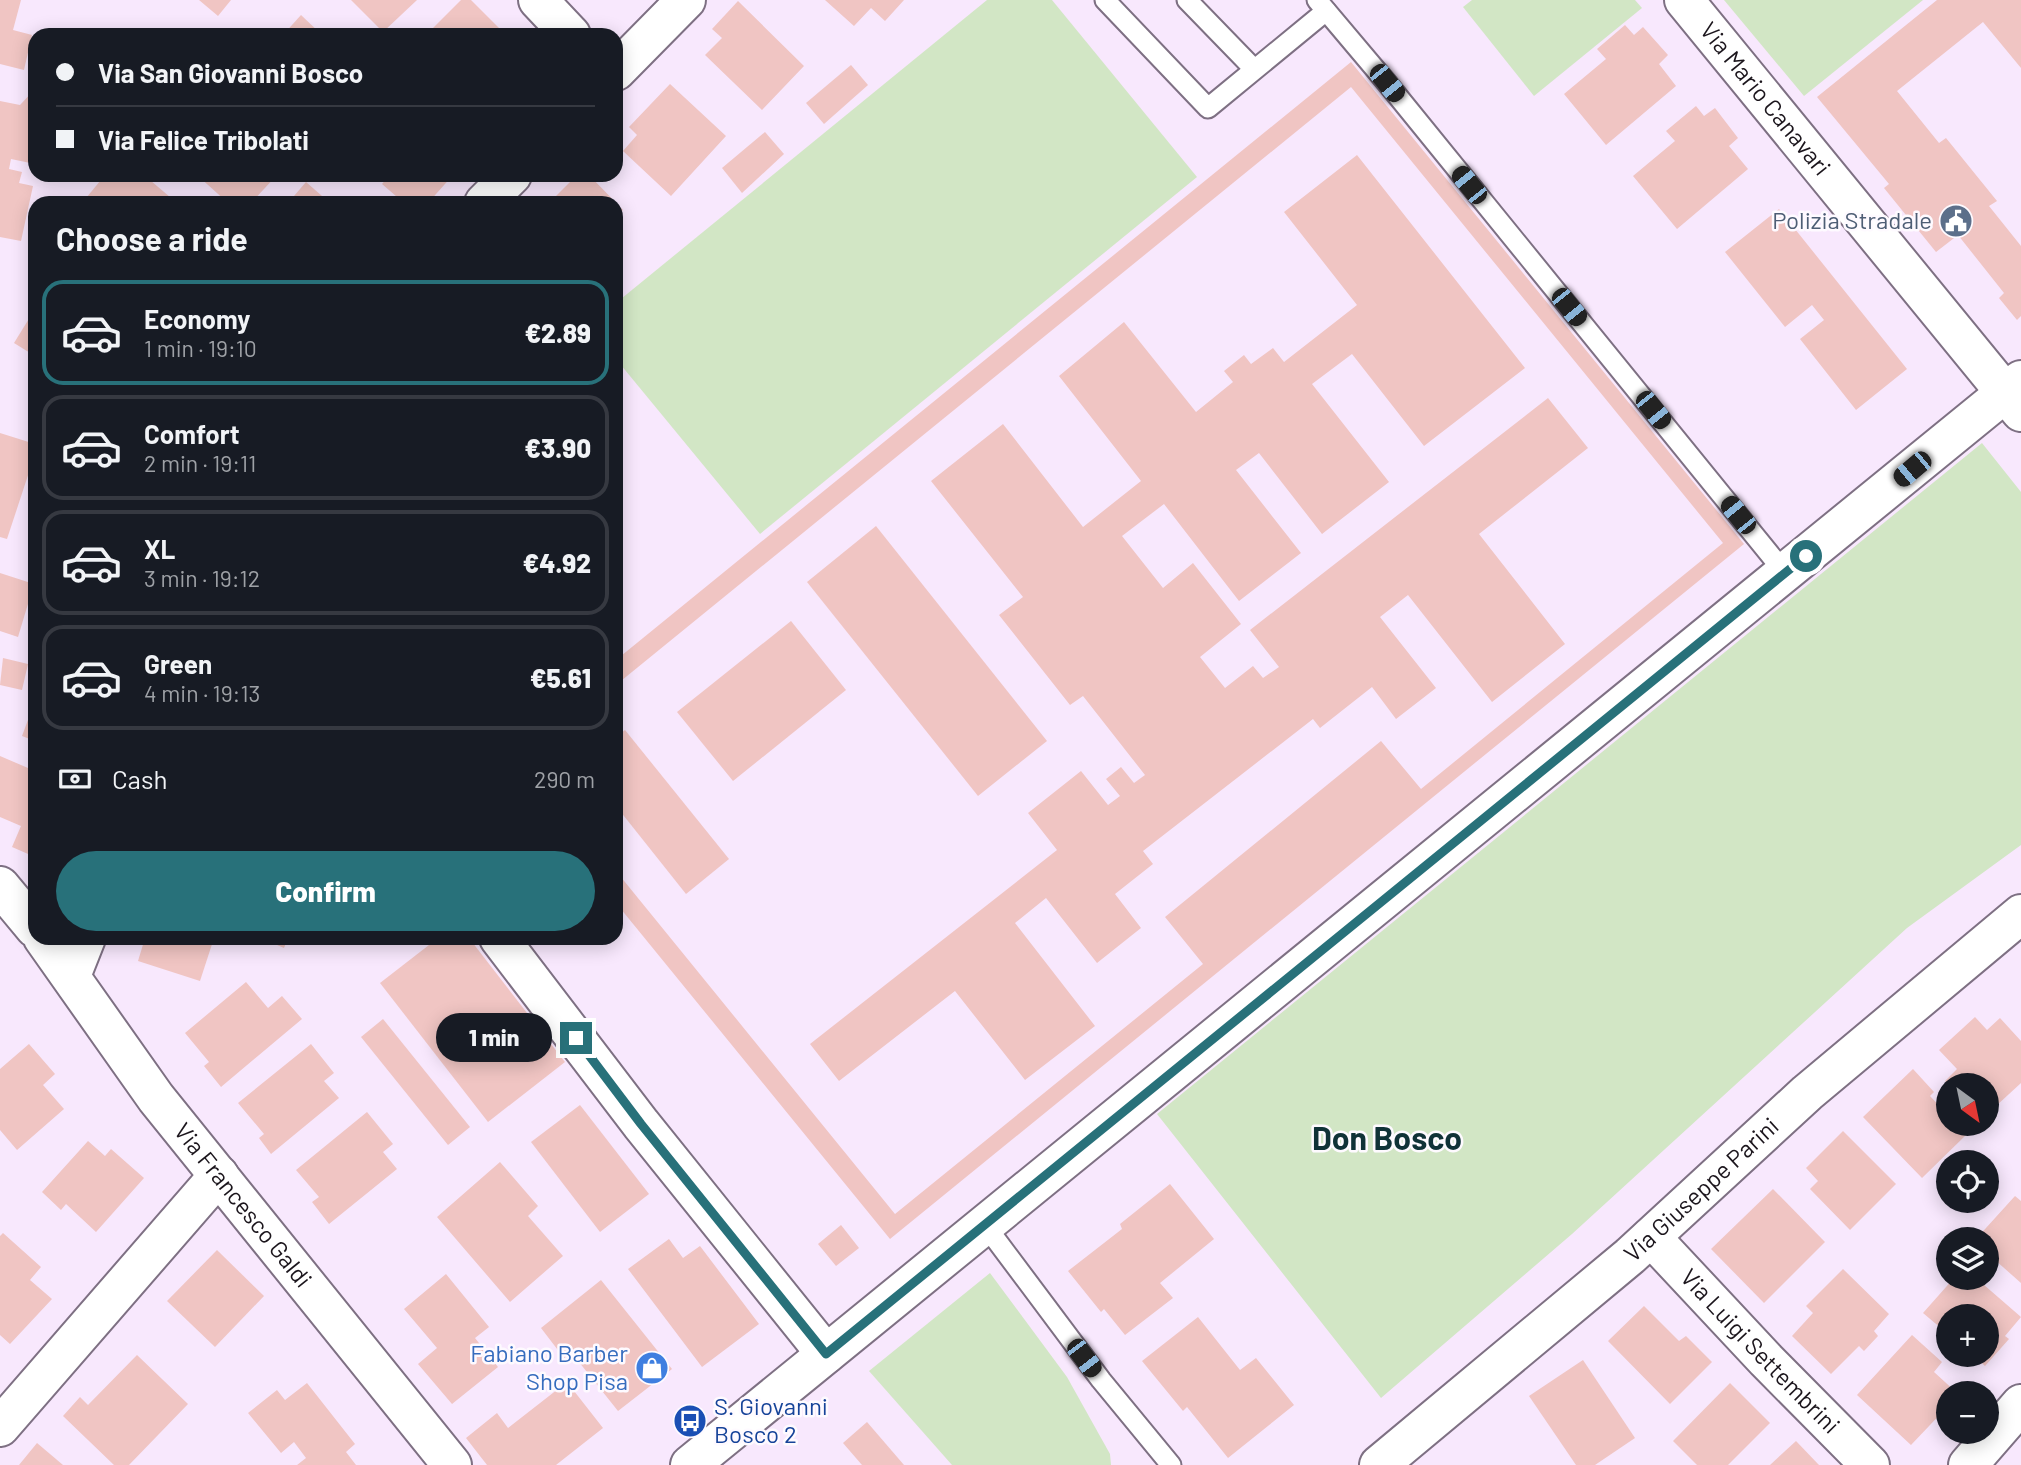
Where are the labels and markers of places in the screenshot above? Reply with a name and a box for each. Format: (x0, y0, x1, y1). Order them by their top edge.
public building icon: Polizia Stradale (1937, 202, 1975, 240)
place label: Polizia Stradale (1772, 205, 1932, 234)
place label: Fabiano Barber Shop Pisa (470, 1338, 628, 1395)
shop icon: Fabiano Barber Shop Pisa (633, 1349, 671, 1387)
place label: S. Giovanni Bosco 2 (714, 1391, 828, 1448)
bus stop icon: S. Giovanni Bosco 2 (671, 1402, 709, 1440)

